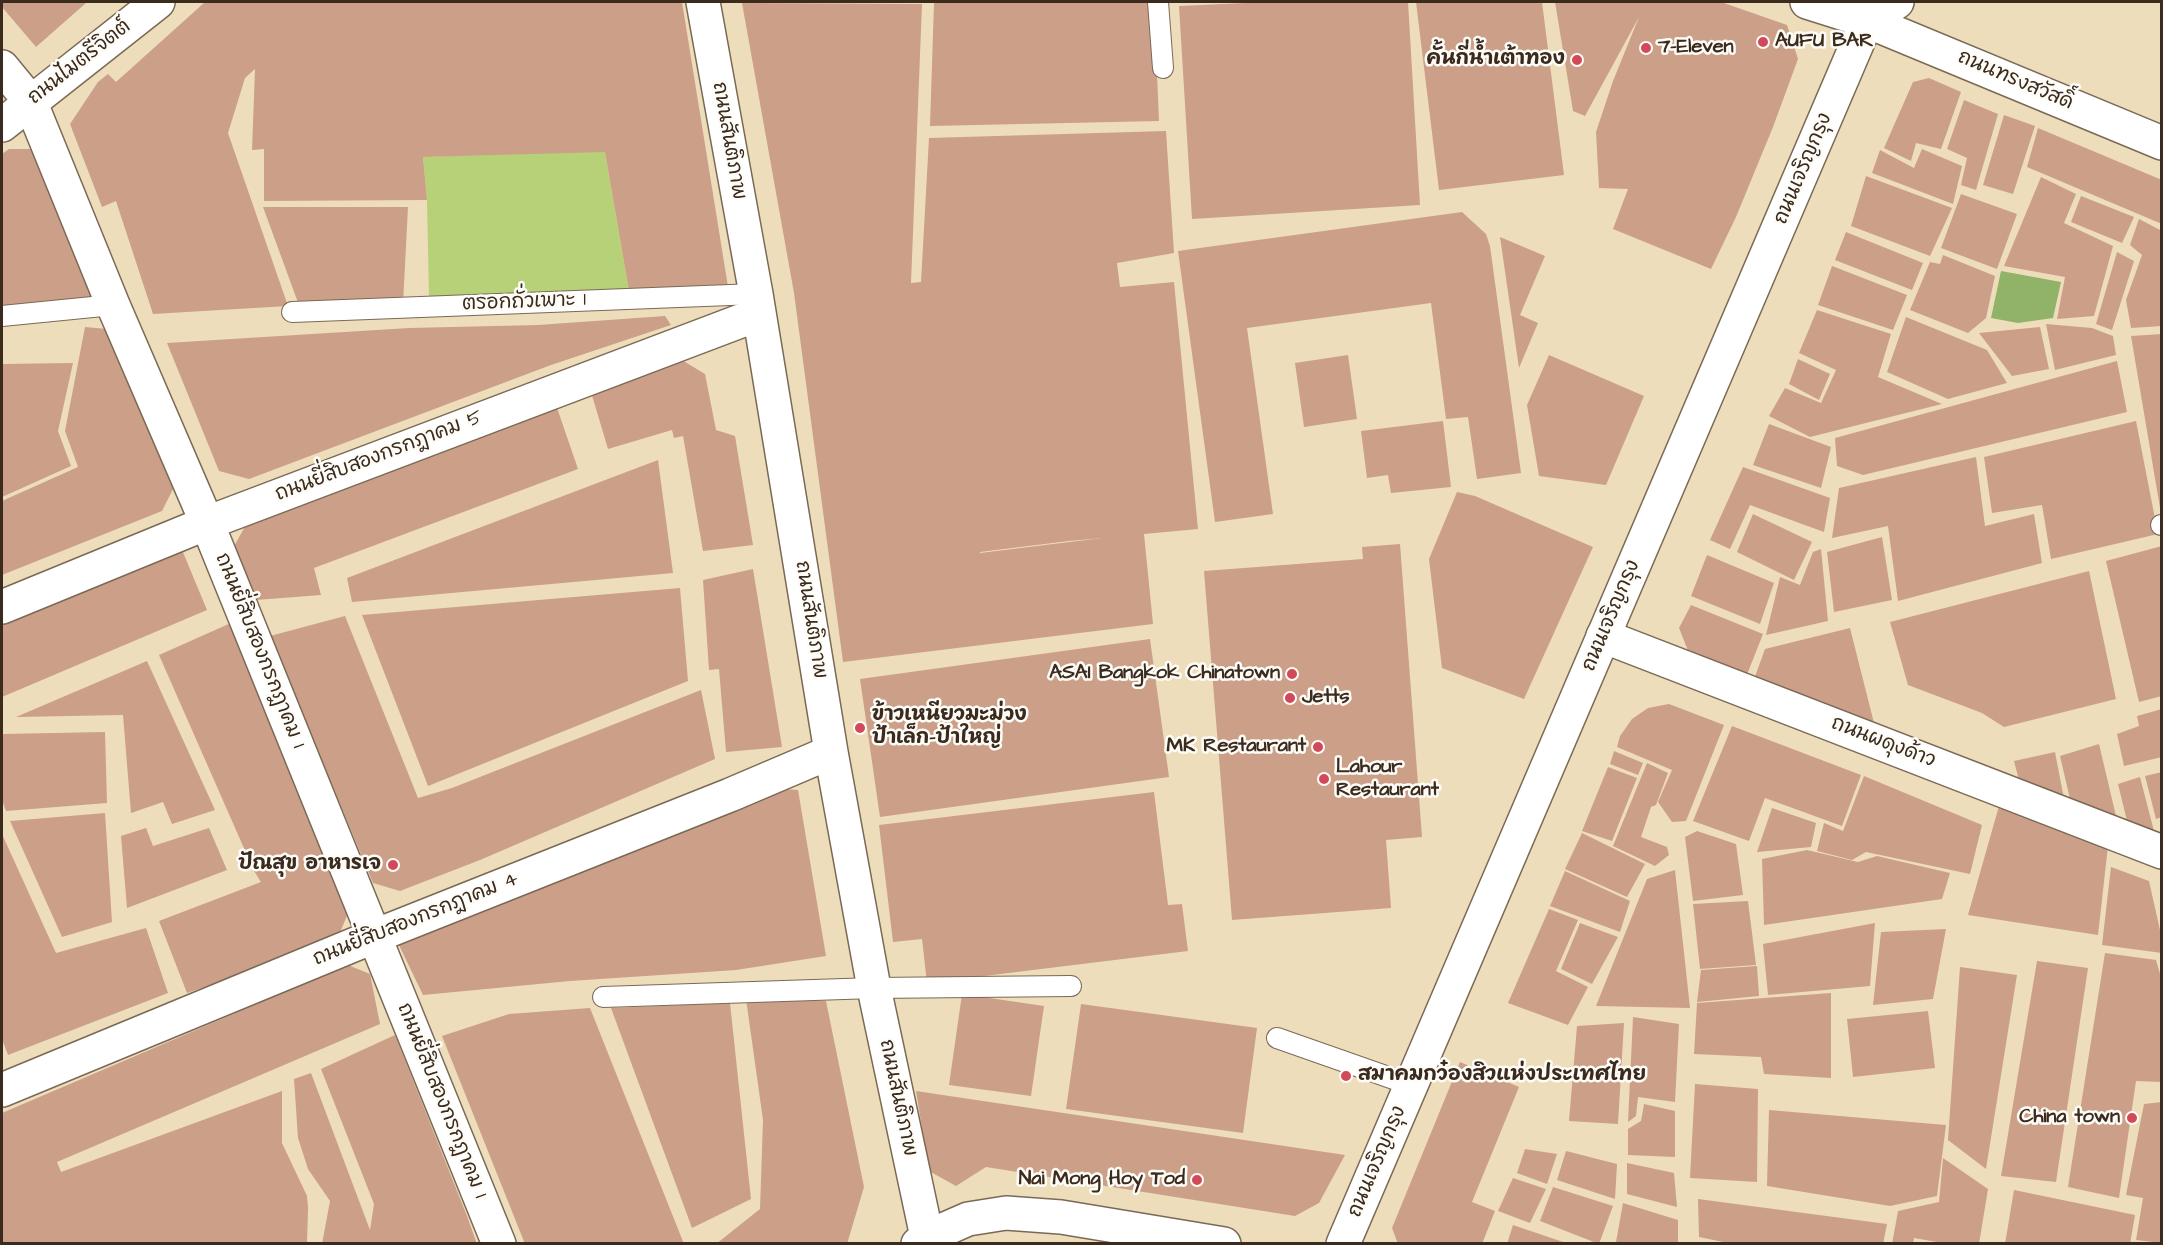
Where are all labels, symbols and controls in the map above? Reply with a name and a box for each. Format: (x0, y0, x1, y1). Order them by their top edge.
street label: ถนนไมตรีจิตต์ (24, 15, 136, 111)
place label: AUFU BAR (1775, 30, 1873, 54)
marker: AUFU BAR (1756, 35, 1770, 49)
place label: 7-Eleven (1658, 36, 1734, 60)
marker: 7-Eleven (1639, 41, 1653, 55)
street label: ถนนทรงสวัสดิ์ (1954, 46, 2076, 116)
place label: คั้นกี่น้ำเต้าทอง (1426, 48, 1565, 72)
marker: คั้นกี่น้ำเต้าทอง (1570, 53, 1584, 67)
street label: ถนนสันติภาพ (706, 80, 750, 202)
street label: ถนนเจริญกรุง (1770, 110, 1838, 228)
street label: ตรอกถั่วเพาะ 1 (462, 289, 586, 317)
street label: ถนนยี่สิบสองกรกฎาคม 5 (272, 406, 486, 508)
street label: ถนนยี่สิบสองกรกฎาคม 1 (209, 550, 309, 752)
street label: ถนนเจริญกรุง (1578, 557, 1646, 675)
street label: ถนนสันติภาพ (789, 559, 831, 681)
place label: ASAI Bangkok Chinatown (1049, 662, 1280, 686)
marker: ASAI Bangkok Chinatown (1285, 667, 1299, 681)
place label: Jetts (1302, 686, 1350, 710)
marker: Jetts (1283, 691, 1297, 705)
place label: ข้าวเหนียวมะม่วง ป้าเล็ก-ป้าใหญ่ (872, 704, 1027, 751)
street label: ถนนผดุงด้าว (1827, 712, 1939, 774)
marker: ข้าวเหนียวมะม่วง ป้าเล็ก-ป้าใหญ่ (853, 721, 867, 735)
place label: MK Restaurant (1167, 735, 1306, 759)
marker: MK Restaurant (1311, 740, 1325, 754)
place label: Lahour Restaurant (1336, 756, 1439, 803)
marker: Lahour Restaurant (1317, 772, 1331, 786)
place label: ปัณสุข อาหารเจ (238, 853, 381, 877)
marker: ปัณสุข อาหารเจ (386, 858, 400, 872)
street label: ถนนยี่สิบสองกรกฎาคม 4 (310, 868, 522, 972)
street label: ถนนยี่สิบสองกรกฎาคม 1 (391, 1000, 491, 1202)
street label: ถนนสันติภาพ (873, 1037, 921, 1159)
place label: สมาคมกว๋องสิวแห่งประเทศไทย (1358, 1064, 1646, 1088)
marker: สมาคมกว๋องสิวแห่งประเทศไทย (1339, 1069, 1353, 1083)
street label: ถนนเจริญกรุง (1344, 1103, 1412, 1221)
place label: China town (2019, 1106, 2120, 1130)
marker: China town (2125, 1111, 2139, 1125)
place label: Nai Mong Hoy Tod (1019, 1168, 1185, 1192)
marker: Nai Mong Hoy Tod (1190, 1173, 1204, 1187)

